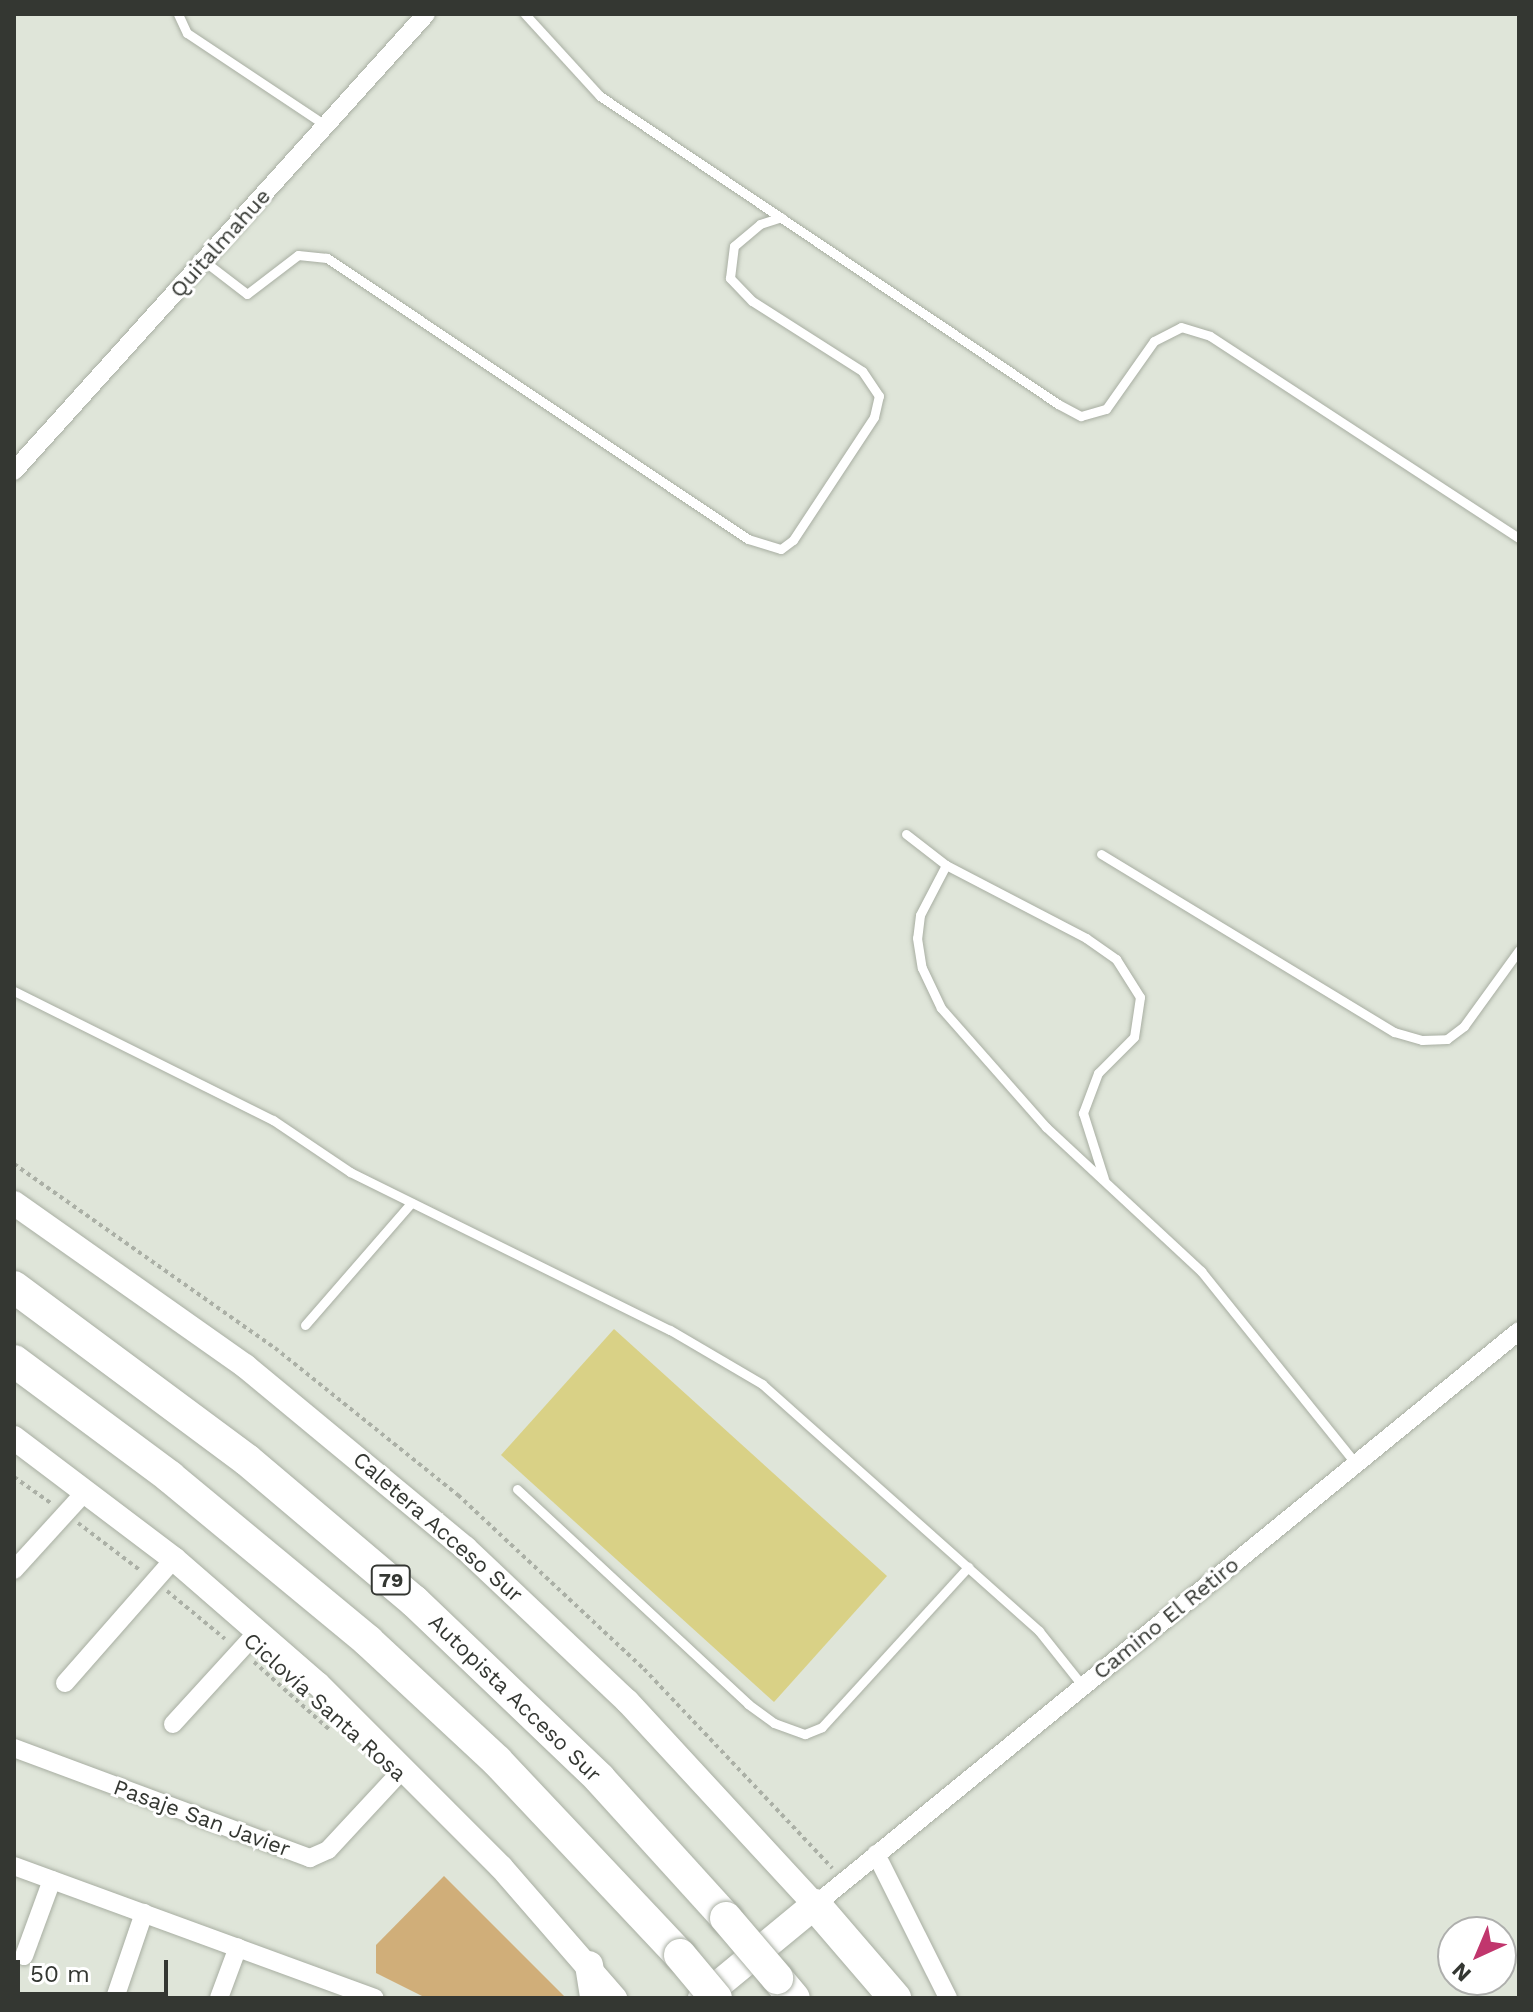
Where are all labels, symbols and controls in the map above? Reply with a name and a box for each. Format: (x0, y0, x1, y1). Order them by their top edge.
street label: Quitalmahue (164, 183, 276, 303)
street label: Caletera Acceso Sur (347, 1446, 529, 1608)
street label: Camino El Retiro (1088, 1551, 1244, 1685)
road number: 79 (369, 1564, 413, 1596)
street label: Autopista Acceso Sur (423, 1608, 607, 1788)
street label: Ciclovía Santa Rosa (238, 1627, 412, 1787)
street label: Pasaje San Javier (110, 1774, 294, 1862)
north arrow (1437, 1916, 1517, 1996)
scale bar (20, 1944, 172, 1994)
text: N (1447, 1958, 1476, 1987)
text: 50 m (30, 1960, 90, 1988)

